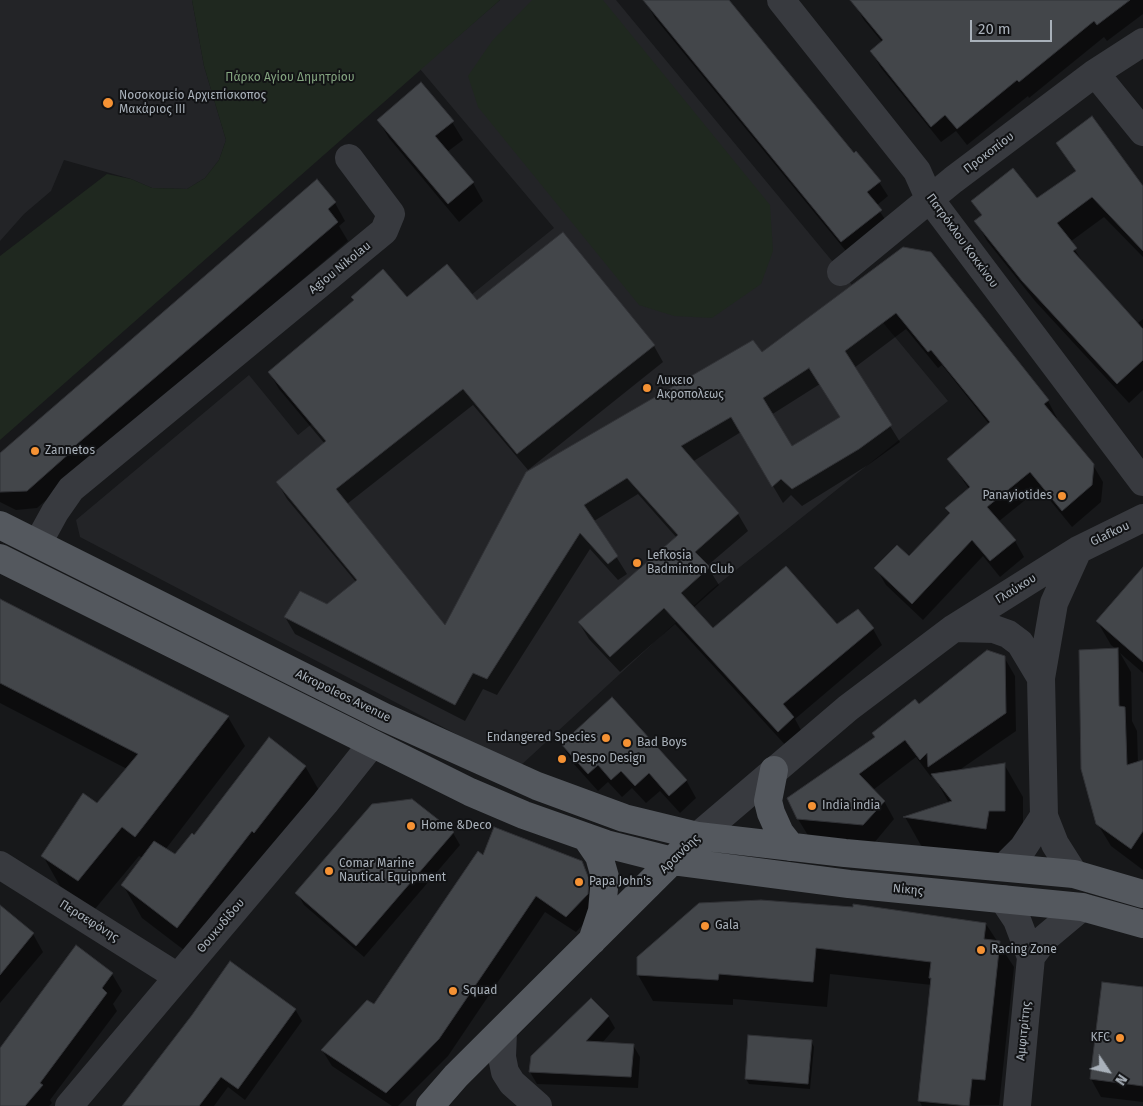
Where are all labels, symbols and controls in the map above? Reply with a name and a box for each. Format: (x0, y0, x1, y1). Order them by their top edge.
scale bar (973, 10, 1056, 42)
text: 20 m (978, 20, 1011, 38)
park label: Πάρκο Αγίου Δημητρίου (225, 71, 355, 85)
place label: Νοσοκομείο Αρχιεπίσκοπος Μακάριος ΙΙΙ (119, 89, 266, 117)
marker: Νοσοκομείο Αρχιεπίσκοπος Μακάριος ΙΙΙ (101, 96, 115, 110)
street label: Προκοπίου (961, 129, 1017, 177)
street label: Πατρόκλου Κοκκίνου (923, 191, 1001, 291)
street label: Agiou Nikolau (306, 239, 374, 297)
place label: Λυκειο Ακροπολεως (657, 374, 724, 402)
marker: Λυκειο Ακροπολεως (641, 382, 653, 394)
place label: Zannetos (45, 444, 95, 458)
marker: Zannetos (29, 445, 41, 457)
place label: Panayiotides (982, 489, 1052, 503)
marker: Panayiotides (1056, 490, 1068, 502)
street label: Glafkou (1088, 518, 1132, 550)
place label: Lefkosia Badminton Club (647, 549, 734, 577)
marker: Lefkosia Badminton Club (631, 557, 643, 569)
street label: Γλαύκου (993, 571, 1039, 607)
street label: Akropoleos Avenue (293, 667, 393, 725)
place label: Endangered Species (487, 731, 596, 745)
marker: Endangered Species (600, 732, 612, 744)
place label: Bad Boys (637, 736, 687, 750)
marker: Bad Boys (621, 737, 633, 749)
place label: Despo Design (572, 752, 646, 766)
marker: Despo Design (556, 753, 568, 765)
place label: India india (822, 799, 880, 813)
marker: India india (806, 800, 818, 812)
place label: Home &Deco (421, 819, 492, 833)
marker: Home &Deco (405, 820, 417, 832)
street label: Αρσινόης (657, 832, 703, 876)
place label: Comar Marine Nautical Equipment (339, 857, 446, 885)
marker: Comar Marine Nautical Equipment (323, 865, 335, 877)
place label: Papa John's (589, 875, 651, 889)
marker: Papa John's (573, 876, 585, 888)
street label: Νίκης (892, 881, 924, 899)
street label: Θουκυδίδου (194, 896, 248, 956)
street label: Περσεφόνης (57, 897, 121, 945)
place label: Gala (715, 919, 739, 933)
marker: Gala (699, 920, 711, 932)
place label: Racing Zone (991, 943, 1057, 957)
marker: Racing Zone (975, 944, 987, 956)
place label: Squad (463, 984, 497, 998)
marker: Squad (447, 985, 459, 997)
street label: Αμφιτρίτης (1014, 1001, 1034, 1061)
place label: KFC (1091, 1031, 1110, 1045)
marker: KFC (1114, 1032, 1126, 1044)
north arrow (1083, 1046, 1133, 1096)
text: N (1111, 1071, 1131, 1088)

